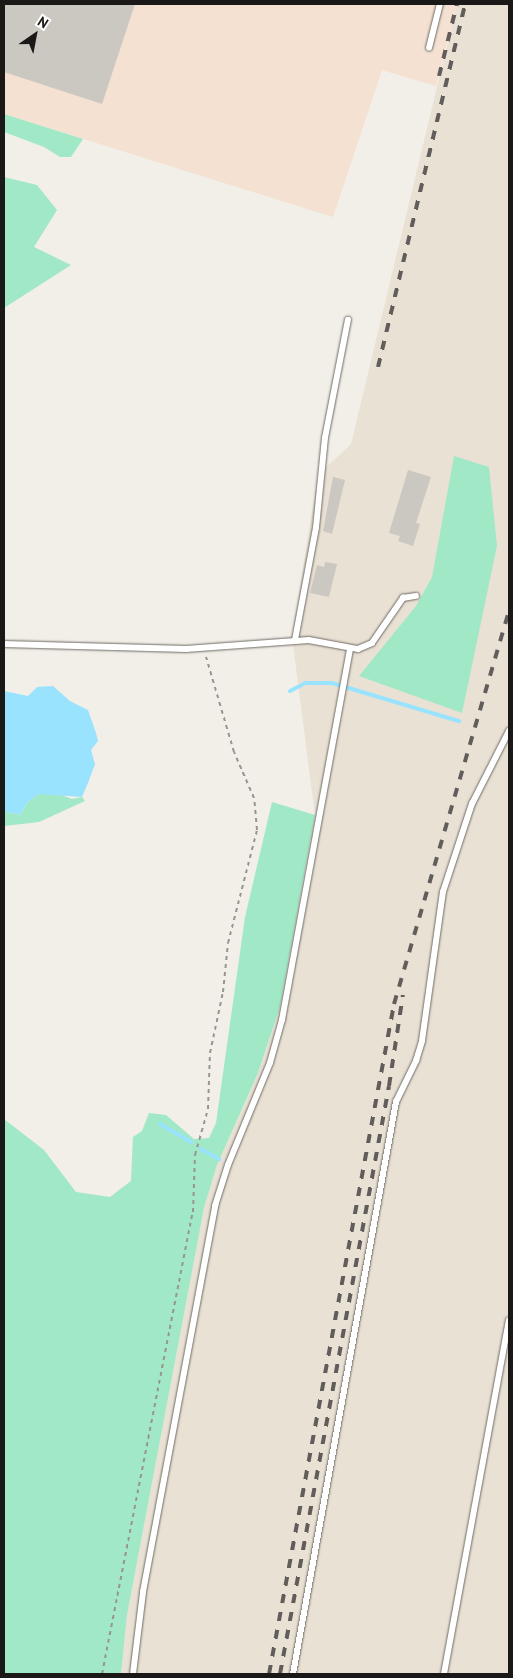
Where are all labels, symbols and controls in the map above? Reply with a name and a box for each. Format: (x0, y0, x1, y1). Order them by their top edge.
north arrow (10, 10, 60, 60)
text: N (34, 12, 52, 32)

